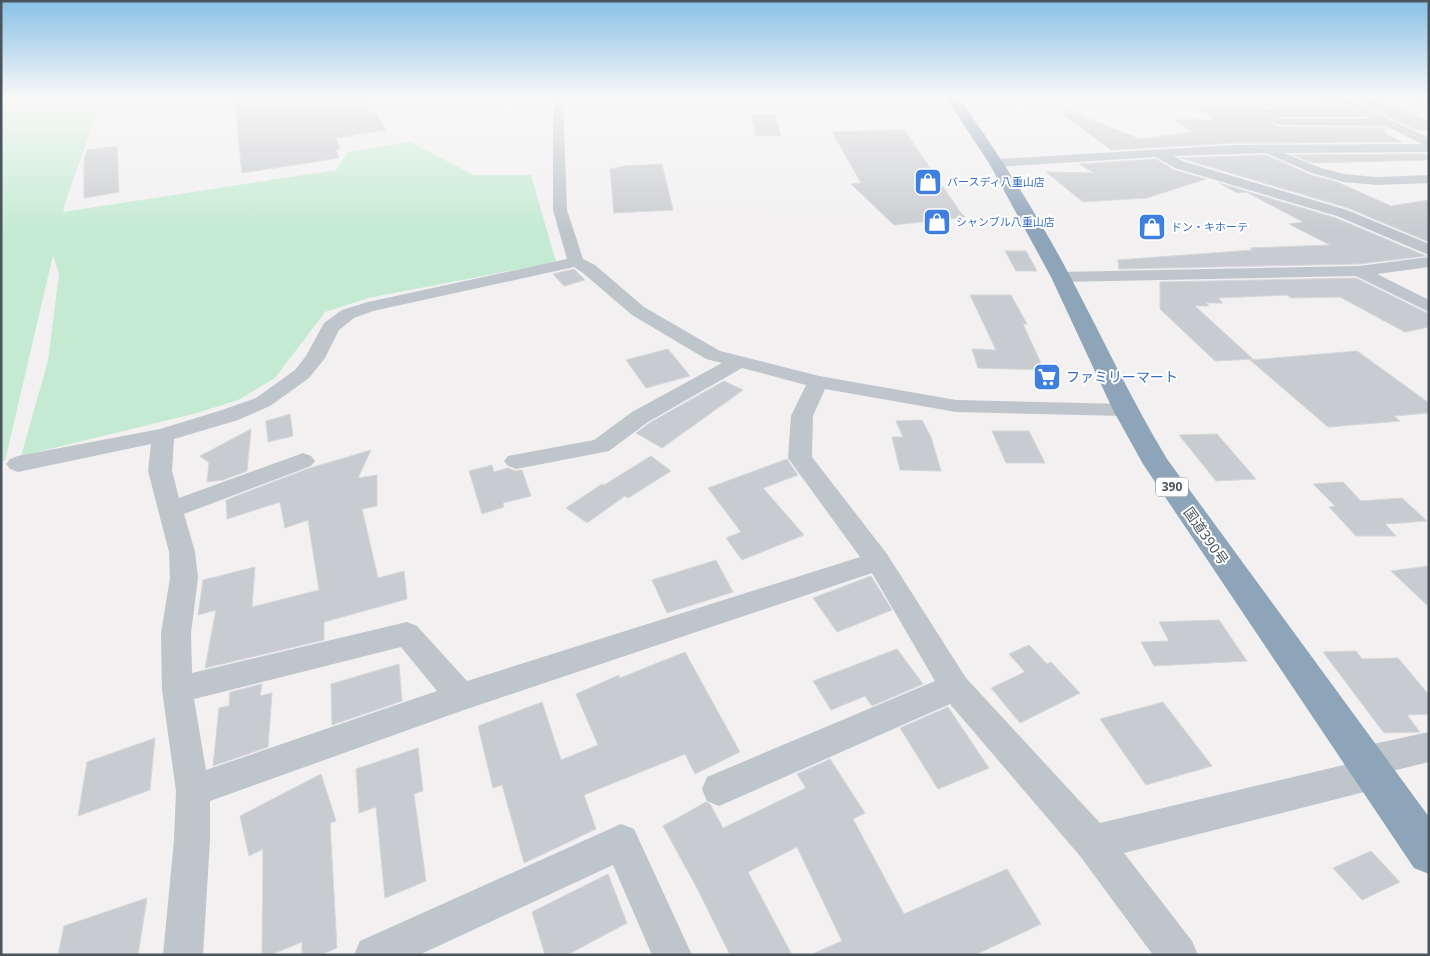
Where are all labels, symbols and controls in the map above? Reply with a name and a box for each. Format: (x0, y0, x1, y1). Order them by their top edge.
shop icon: バースディ八重山店 (913, 167, 943, 197)
place label: バースディ八重山店 (947, 174, 1045, 189)
shop icon: シャンブル八重山店 (922, 207, 952, 237)
shop icon: ドン・キホーテ (1137, 212, 1167, 242)
place label: シャンブル八重山店 (956, 214, 1055, 229)
place label: ドン・キホーテ (1171, 219, 1248, 234)
supermarket icon: ファミリーマート (1032, 362, 1062, 392)
place label: ファミリーマート (1066, 367, 1178, 386)
road number: 390 (1156, 478, 1188, 497)
street label: 国道390号 (1180, 503, 1233, 568)

